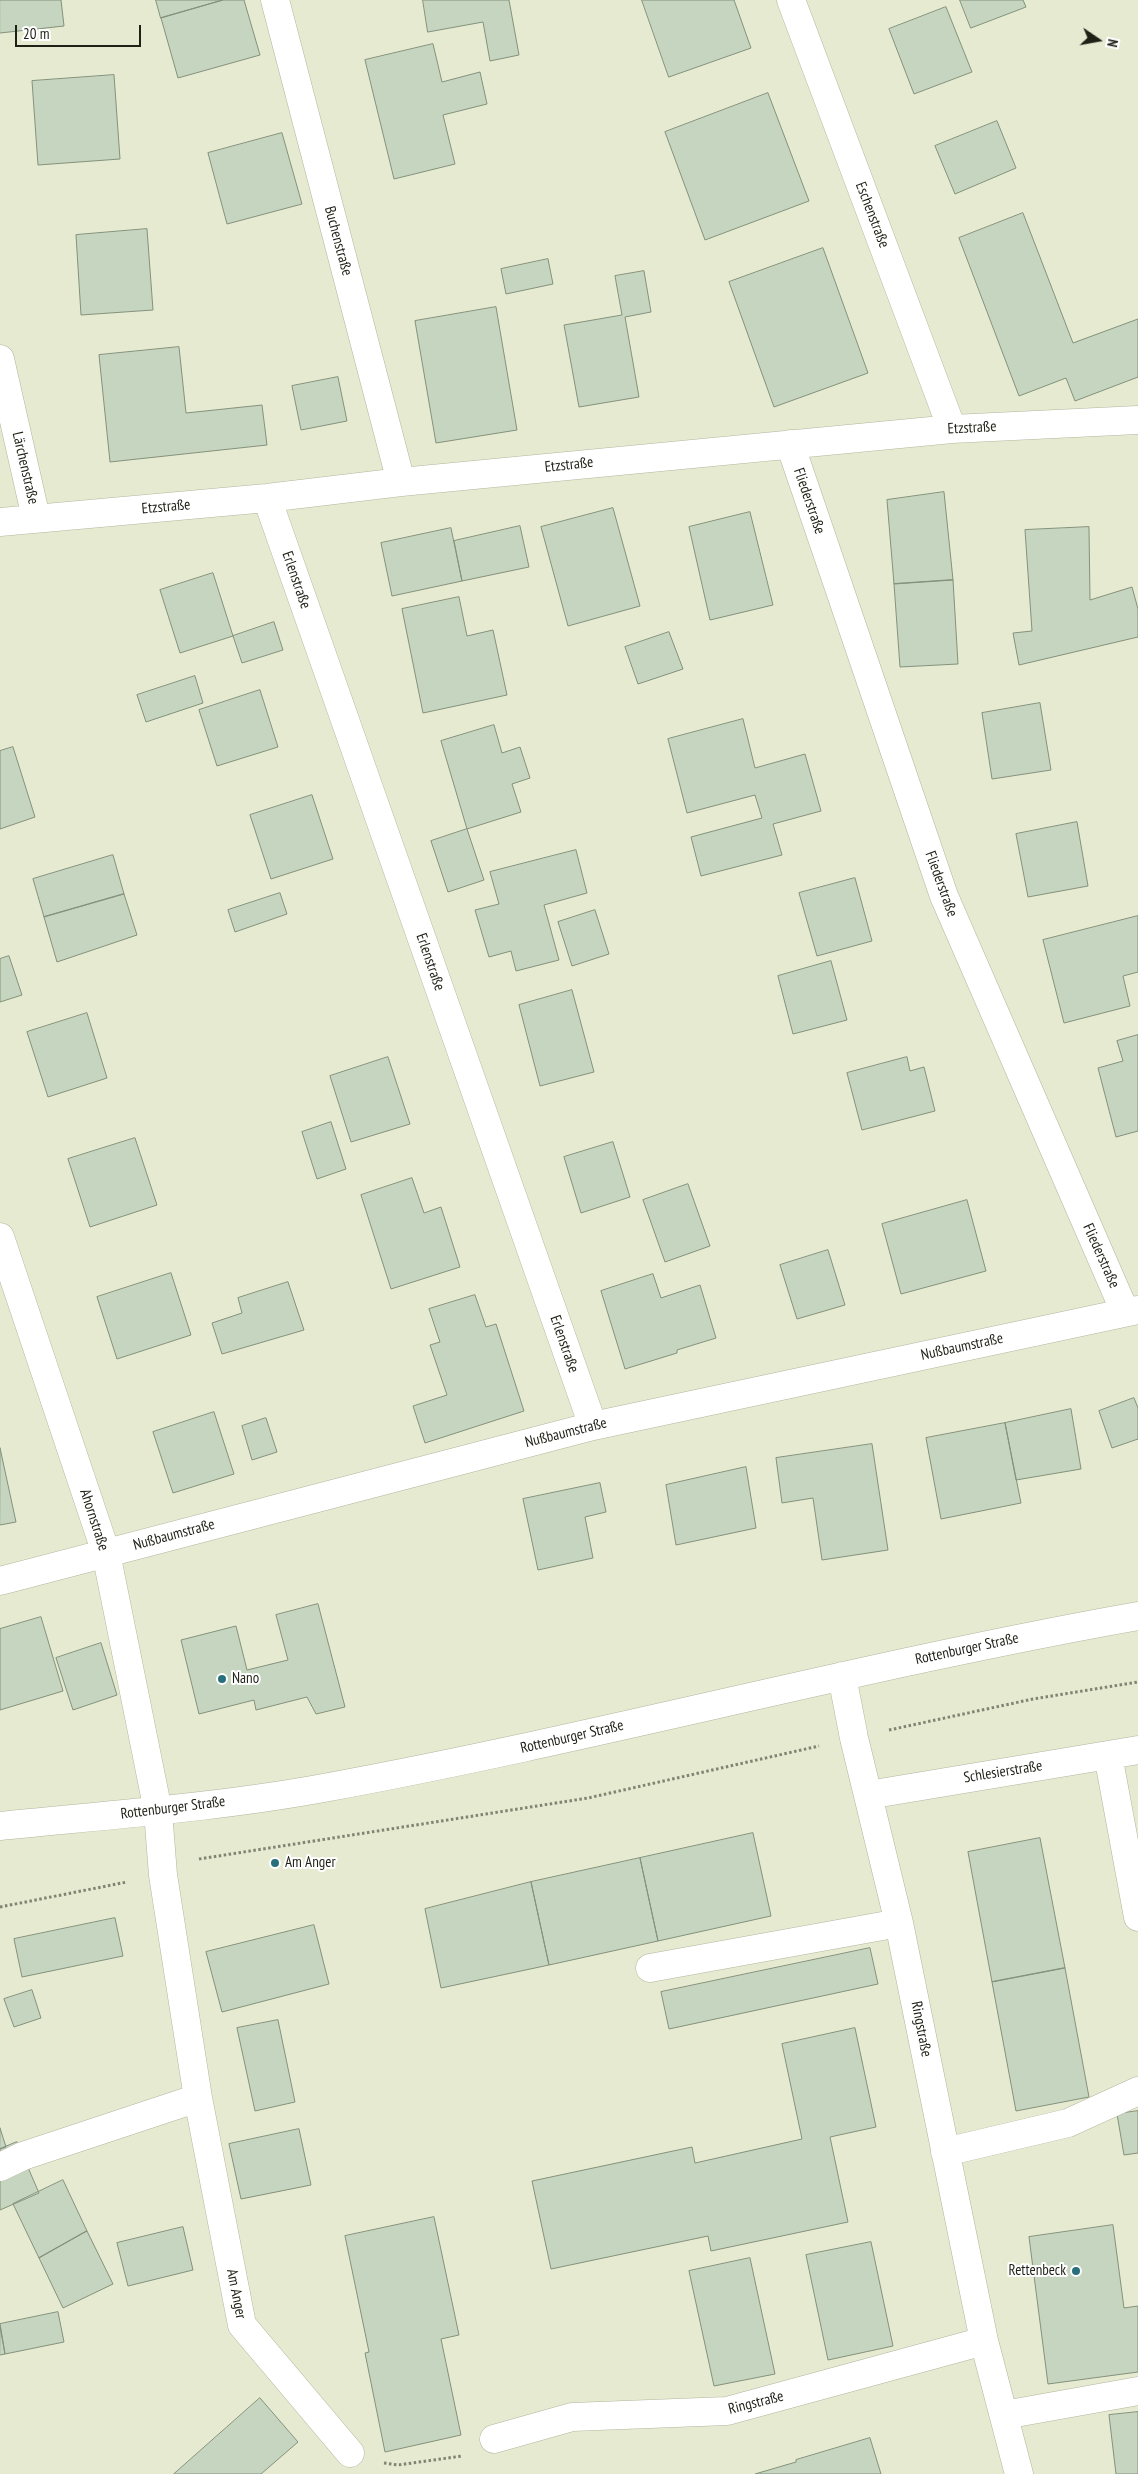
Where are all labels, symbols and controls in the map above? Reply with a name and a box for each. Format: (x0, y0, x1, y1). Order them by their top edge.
scale bar (18, 15, 144, 47)
north arrow (1073, 15, 1123, 65)
text: 20 m (23, 24, 49, 43)
text: N (1103, 38, 1122, 49)
street label: Eschenstraße (851, 180, 893, 250)
street label: Buchenstraße (320, 204, 356, 278)
street label: Etzstraße (947, 418, 997, 438)
street label: Lärchenstraße (8, 430, 42, 506)
street label: Etzstraße (544, 453, 594, 477)
street label: Fliederstraße (789, 466, 829, 536)
street label: Etzstraße (141, 496, 191, 518)
street label: Erlenstraße (278, 549, 314, 611)
street label: Fliederstraße (921, 849, 961, 919)
street label: Erlenstraße (412, 931, 448, 993)
street label: Fliederstraße (1079, 1221, 1123, 1291)
street label: Erlenstraße (546, 1313, 582, 1375)
street label: Nußbaumstraße (919, 1330, 1005, 1364)
street label: Nußbaumstraße (523, 1414, 609, 1452)
street label: Ahornstraße (76, 1487, 112, 1553)
street label: Nußbaumstraße (131, 1516, 217, 1554)
street label: Rottenburger Straße (914, 1629, 1020, 1669)
place label: Nano (232, 1670, 259, 1688)
marker: Nano (216, 1673, 228, 1685)
street label: Rottenburger Straße (519, 1716, 625, 1758)
street label: Schlesierstraße (962, 1757, 1044, 1787)
street label: Rottenburger Straße (120, 1793, 226, 1823)
place label: Am Anger (285, 1854, 336, 1872)
marker: Am Anger (269, 1857, 281, 1869)
street label: Ringstraße (907, 2000, 935, 2058)
place label: Rettenbeck (1009, 2262, 1066, 2280)
marker: Rettenbeck (1070, 2265, 1082, 2277)
street label: Am Anger (222, 2267, 250, 2321)
street label: Ringstraße (726, 2387, 786, 2419)

